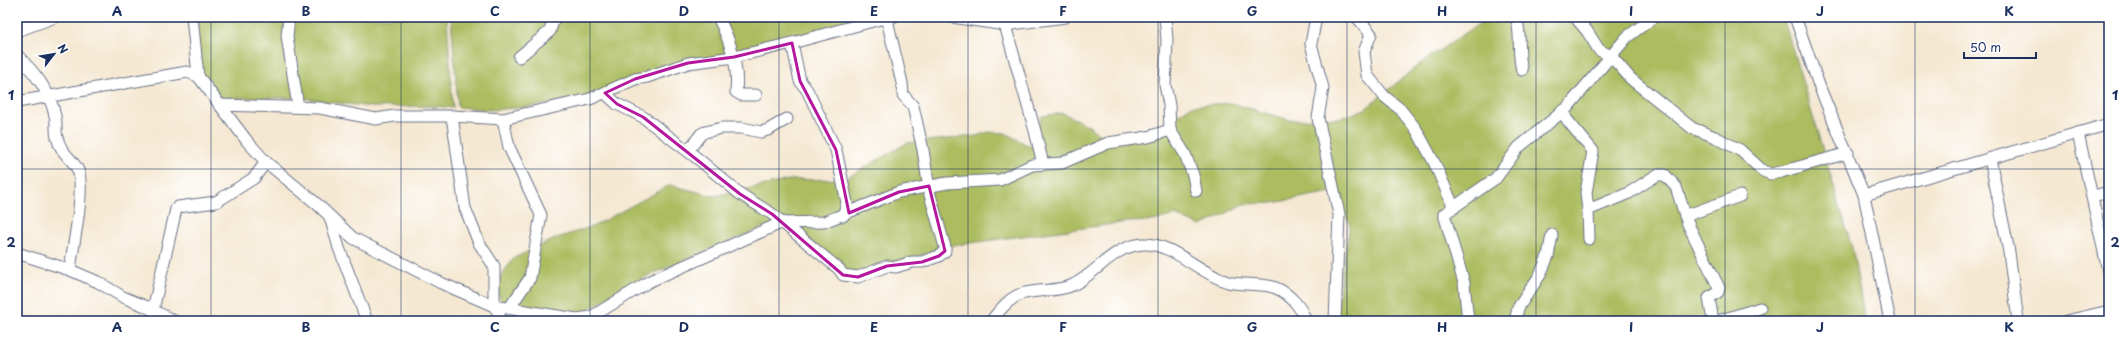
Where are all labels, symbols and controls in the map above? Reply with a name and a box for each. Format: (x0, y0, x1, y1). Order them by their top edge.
text: A (112, 1, 122, 20)
text: B (302, 1, 311, 20)
text: C (490, 1, 500, 20)
text: D (679, 1, 689, 20)
text: E (870, 1, 878, 20)
text: F (1059, 1, 1067, 20)
text: G (1247, 1, 1257, 20)
text: H (1437, 1, 1447, 20)
text: I (1629, 1, 1633, 20)
text: J (1816, 1, 1824, 20)
text: K (2004, 1, 2014, 20)
north arrow (34, 34, 74, 74)
scale bar (1964, 34, 2036, 60)
text: 50 m (1970, 38, 2001, 56)
text: N (53, 40, 73, 57)
text: 1 (8, 85, 14, 104)
text: 1 (2112, 85, 2118, 104)
text: 2 (6, 232, 16, 251)
text: 2 (2110, 232, 2120, 251)
text: A (112, 317, 122, 336)
text: B (302, 317, 311, 336)
text: C (490, 317, 500, 336)
text: D (679, 317, 689, 336)
text: E (870, 317, 878, 336)
text: F (1059, 317, 1067, 336)
text: G (1247, 317, 1257, 336)
text: H (1437, 317, 1447, 336)
text: I (1629, 317, 1633, 336)
text: J (1816, 317, 1824, 336)
text: K (2004, 317, 2014, 336)

